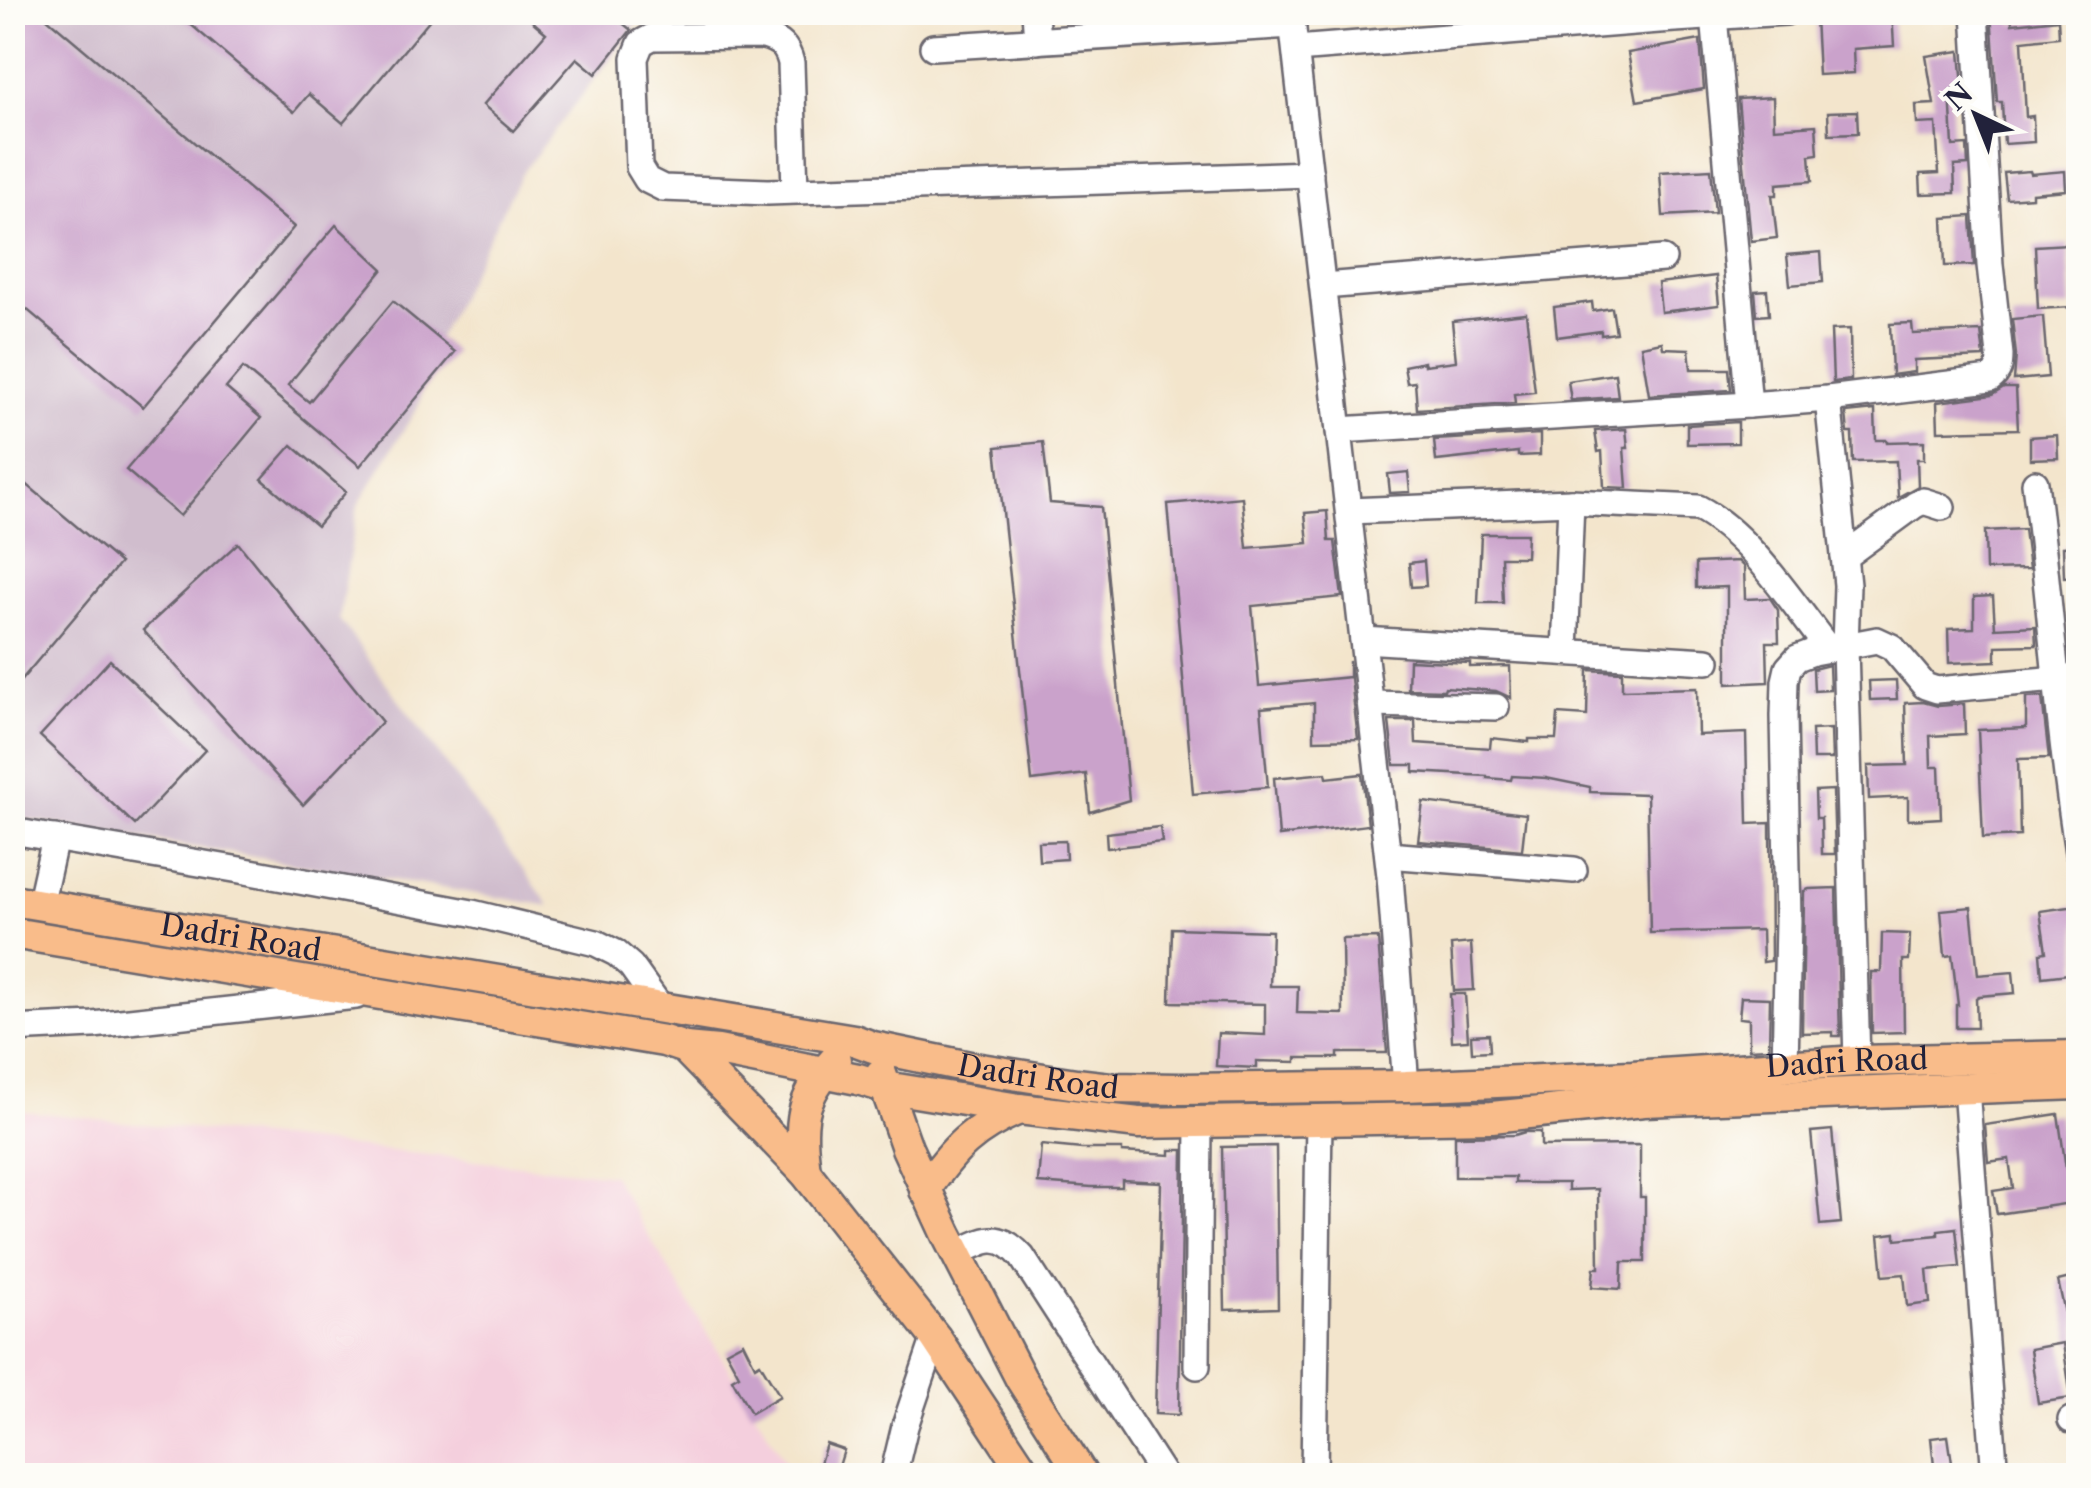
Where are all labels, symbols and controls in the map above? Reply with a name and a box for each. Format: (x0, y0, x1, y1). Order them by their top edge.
north arrow (1926, 65, 2026, 165)
text: N (1938, 76, 1979, 117)
street label: Dadri Road (158, 906, 324, 969)
street label: Dadri Road (1765, 1040, 1928, 1085)
street label: Dadri Road (954, 1046, 1121, 1107)

